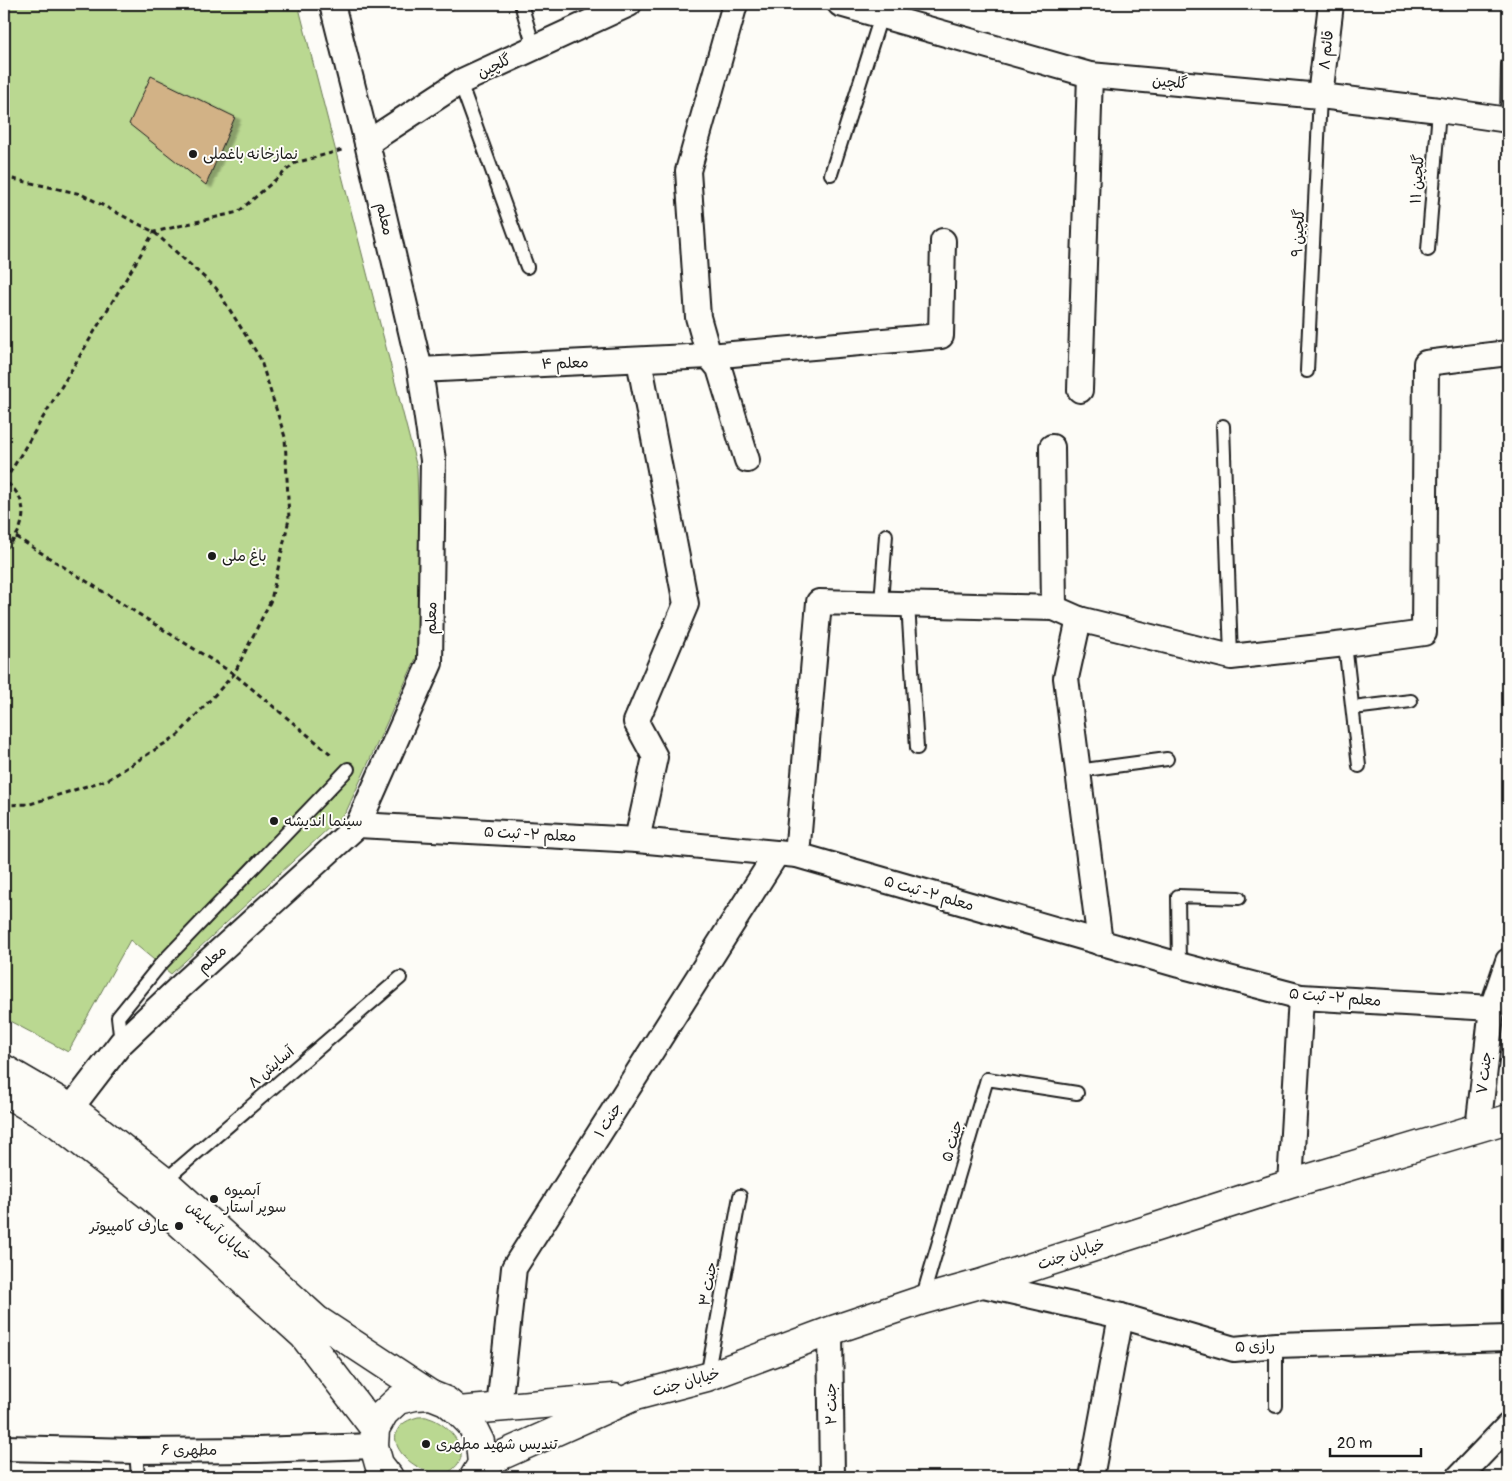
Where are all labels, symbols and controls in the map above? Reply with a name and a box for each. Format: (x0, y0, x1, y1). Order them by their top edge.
street label: قائم ۸ (1315, 29, 1340, 71)
street label: گلچین (474, 50, 514, 83)
street label: گلچین (1151, 71, 1188, 94)
place label: نمازخانه باغملی (203, 145, 298, 164)
marker: نمازخانه باغملی (187, 148, 199, 160)
street label: گلچین ۱۱ (1406, 154, 1429, 204)
street label: معلم (370, 201, 397, 238)
street label: گلچین ۹ (1288, 208, 1309, 258)
street label: معلم ۴ (541, 353, 589, 376)
place label: باغ ملی (222, 547, 267, 566)
marker: باغ ملی (206, 550, 218, 562)
street label: معلم (422, 601, 443, 635)
place label: سینما اندیشه (284, 812, 363, 831)
marker: سینما اندیشه (268, 815, 280, 827)
street label: معلم ۲- ثبت ۵ (483, 823, 577, 848)
street label: معلم ۲- ثبت ۵ (881, 872, 976, 917)
street label: معلم (194, 941, 232, 979)
street label: معلم ۲- ثبت ۵ (1288, 984, 1382, 1013)
street label: آسایش ۸ (244, 1041, 299, 1093)
street label: جنت ۷ (1472, 1051, 1497, 1095)
street label: جنت ۱ (590, 1099, 626, 1141)
street label: جنت ۵ (937, 1118, 967, 1164)
place label: آبمیوه سوپر استار (223, 1181, 286, 1217)
marker: آبمیوه سوپر استار (208, 1193, 220, 1205)
street label: خیابان آسایش (182, 1197, 255, 1266)
place label: عارف کامپیوتر (88, 1217, 169, 1236)
marker: عارف کامپیوتر (173, 1220, 185, 1232)
street label: خیابان جنت (1035, 1235, 1107, 1274)
street label: جنت ۳ (695, 1261, 722, 1308)
street label: رازی ۵ (1235, 1336, 1275, 1357)
street label: خیابان جنت (650, 1364, 722, 1401)
street label: جنت ۲ (822, 1383, 841, 1425)
scale bar (1330, 1426, 1421, 1458)
text: 20 m (1337, 1434, 1372, 1453)
place label: تندیس شهید مطهری (436, 1435, 558, 1454)
marker: تندیس شهید مطهری (420, 1438, 432, 1450)
street label: مطهری ۶ (161, 1441, 217, 1460)

